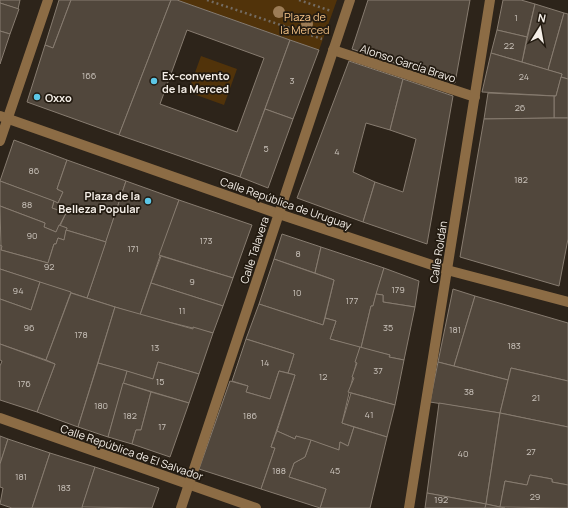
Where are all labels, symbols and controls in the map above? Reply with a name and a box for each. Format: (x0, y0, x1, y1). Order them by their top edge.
north arrow (520, 8, 560, 48)
park label: Plaza de la Merced (280, 9, 330, 37)
text: N (537, 10, 547, 26)
house number: 1 (514, 11, 518, 24)
house number: 22 (504, 39, 514, 52)
street label: Alonso García Bravo (358, 40, 458, 86)
place label: Ex-convento de la Merced (162, 68, 230, 96)
house number: 166 (82, 69, 97, 82)
house number: 24 (519, 70, 529, 83)
house number: 3 (290, 74, 295, 87)
marker: Ex-convento de la Merced (149, 76, 159, 86)
place label: Oxxo (45, 90, 72, 105)
marker: Oxxo (32, 92, 42, 102)
house number: 26 (515, 101, 526, 114)
house number: 5 (263, 142, 269, 155)
house number: 4 (334, 145, 340, 158)
house number: 86 (29, 164, 40, 177)
street label: Calle República de Uruguay (218, 173, 354, 233)
house number: 182 (514, 173, 528, 186)
place label: Plaza de la Belleza Popular (58, 188, 141, 216)
marker: Plaza de la Belleza Popular (143, 196, 153, 206)
house number: 88 (22, 198, 32, 211)
street label: Calle Talavera (236, 215, 272, 285)
street label: Calle Roldán (426, 220, 450, 284)
house number: 90 (26, 229, 38, 242)
house number: 173 (199, 234, 213, 247)
house number: 171 (127, 242, 139, 255)
house number: 8 (295, 247, 301, 260)
house number: 92 (44, 260, 54, 273)
house number: 9 (189, 275, 195, 288)
house number: 179 (391, 283, 405, 296)
house number: 94 (13, 284, 23, 297)
house number: 10 (293, 286, 302, 299)
house number: 177 (346, 294, 359, 307)
house number: 11 (178, 304, 186, 317)
house number: 96 (23, 321, 35, 334)
house number: 35 (383, 321, 393, 334)
house number: 181 (449, 323, 461, 336)
house number: 178 (74, 328, 88, 341)
house number: 183 (507, 339, 521, 352)
house number: 13 (151, 341, 159, 354)
house number: 14 (261, 356, 269, 369)
house number: 37 (373, 364, 383, 377)
house number: 12 (319, 370, 327, 383)
house number: 15 (156, 375, 164, 388)
house number: 176 (17, 377, 31, 390)
house number: 38 (464, 385, 474, 398)
house number: 21 (532, 391, 540, 404)
house number: 180 (94, 399, 108, 412)
house number: 41 (365, 408, 373, 421)
house number: 182 (123, 409, 137, 422)
house number: 186 (243, 409, 258, 422)
street label: Calle República de El Salvador (59, 420, 205, 484)
house number: 17 (158, 420, 166, 433)
house number: 27 (526, 445, 536, 458)
house number: 40 (458, 447, 468, 460)
house number: 188 (272, 464, 286, 477)
house number: 45 (330, 464, 340, 477)
house number: 181 (15, 470, 27, 483)
house number: 183 (57, 481, 71, 494)
house number: 29 (530, 490, 540, 503)
house number: 192 (434, 493, 448, 506)

